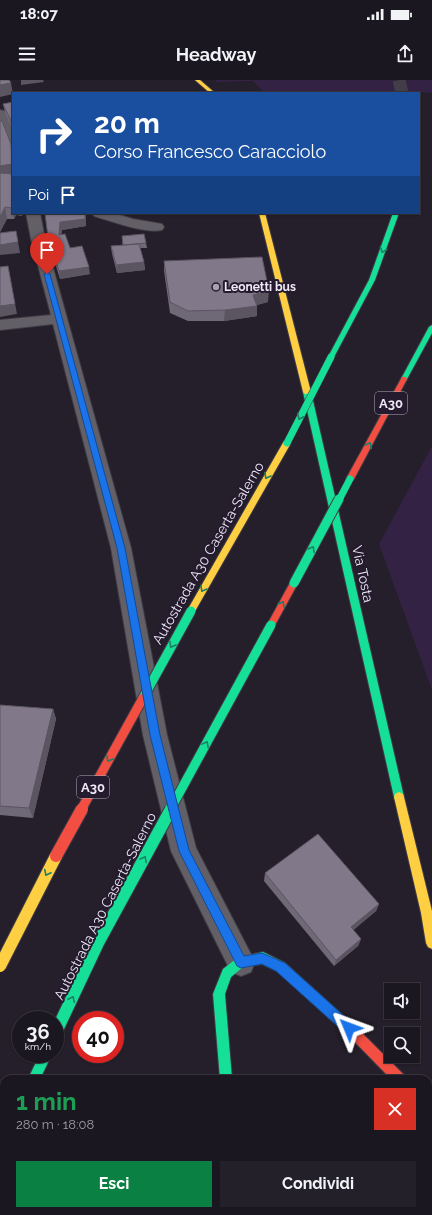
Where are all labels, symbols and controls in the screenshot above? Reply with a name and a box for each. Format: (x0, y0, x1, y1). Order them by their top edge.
text: 18:07 (20, 5, 58, 23)
icon: menu (16, 43, 38, 65)
icon: share (394, 43, 416, 65)
text: Headway (176, 44, 256, 65)
text: 20 m (94, 107, 160, 140)
icon: right (28, 108, 80, 160)
text: Corso Francesco Caracciolo (94, 141, 326, 162)
icon: arrive (57, 184, 79, 206)
text: Poi (28, 186, 49, 204)
pin (30, 233, 64, 274)
icon: arrive (36, 239, 58, 261)
one-way arrow (380, 246, 388, 253)
place label: Leonetti bus (224, 280, 296, 294)
marker: Leonetti bus (211, 282, 221, 292)
road number: A30 (375, 392, 407, 414)
one-way arrow (298, 412, 305, 420)
one-way arrow (364, 442, 371, 449)
street label: Autostrada A30 Caserta-Salerno (149, 459, 267, 647)
one-way arrow (265, 472, 272, 479)
street label: Via Tosta (349, 544, 377, 604)
one-way arrow (308, 546, 315, 553)
one-way arrow (200, 585, 207, 592)
one-way arrow (278, 601, 285, 608)
one-way arrow (169, 641, 176, 648)
one-way arrow (201, 741, 209, 749)
one-way arrow (106, 754, 113, 762)
road number: A30 (77, 776, 109, 798)
street label: Autostrada A30 Caserta-Salerno (51, 810, 159, 1002)
one-way arrow (139, 856, 147, 863)
one-way arrow (44, 869, 52, 876)
map controls (384, 983, 420, 1063)
button: sound (384, 983, 420, 1019)
one-way arrow (67, 996, 75, 1003)
position arrow (328, 1007, 370, 1049)
speed limit sign: 40 (72, 1011, 124, 1063)
text: 36 (26, 1020, 50, 1044)
button: search (384, 1027, 420, 1063)
text: km/h (25, 1041, 51, 1052)
text: 1 min (16, 1087, 77, 1116)
button: close (374, 1088, 416, 1130)
text: 280 m · 18:08 (16, 1117, 94, 1132)
button: Esci (16, 1161, 212, 1207)
button: Condividi (220, 1161, 416, 1207)

